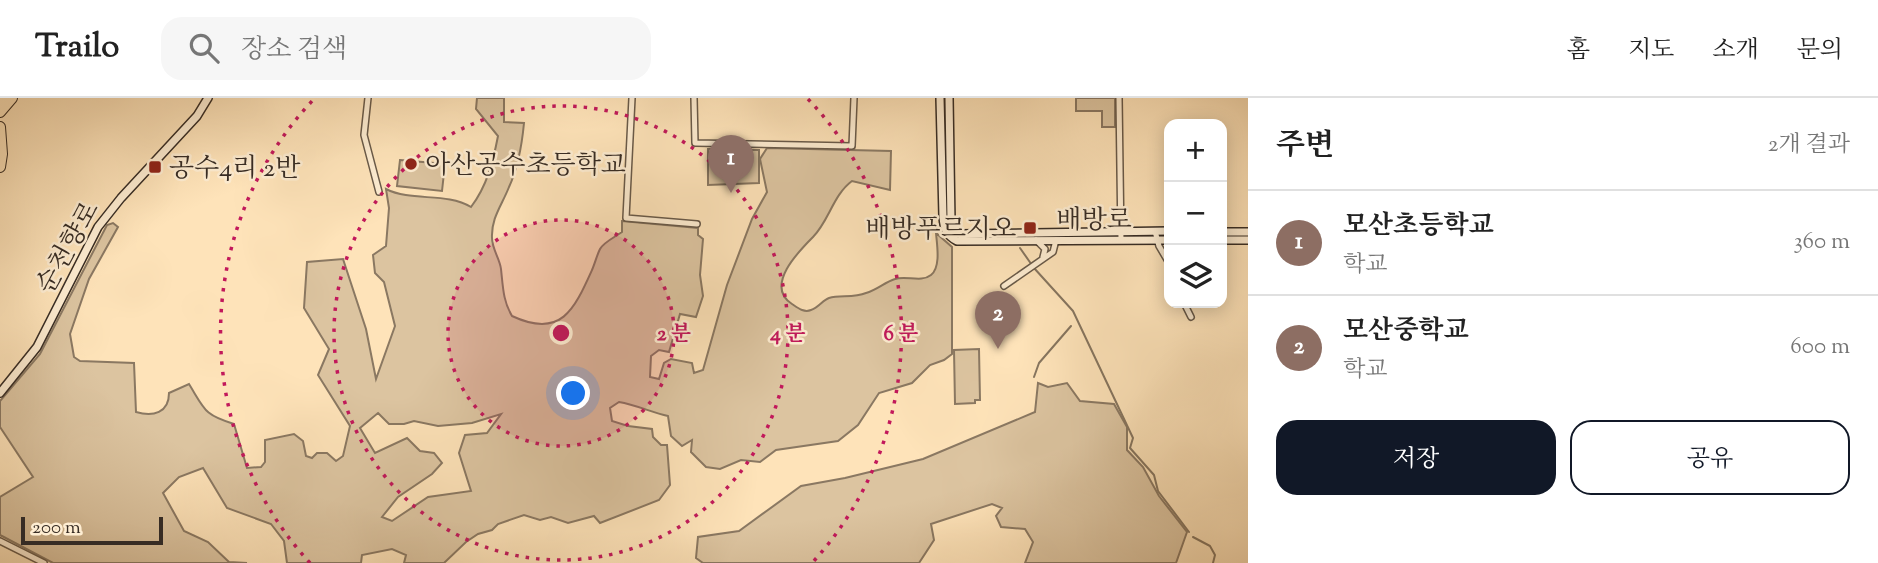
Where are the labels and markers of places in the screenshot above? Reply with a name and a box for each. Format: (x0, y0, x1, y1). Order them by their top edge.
pin: 1 (708, 135, 754, 193)
place label: 아산공수초등학교 (425, 148, 626, 185)
place label: 공수4리 2반 (169, 151, 301, 188)
marker: 아산공수초등학교 (403, 156, 419, 172)
marker: 공수4리 2반 (147, 159, 163, 175)
place label: 배방푸르지오 (865, 212, 1016, 249)
marker: 배방푸르지오 (1022, 220, 1038, 236)
pin: 2 (975, 291, 1021, 349)
centre of rings (549, 321, 573, 345)

